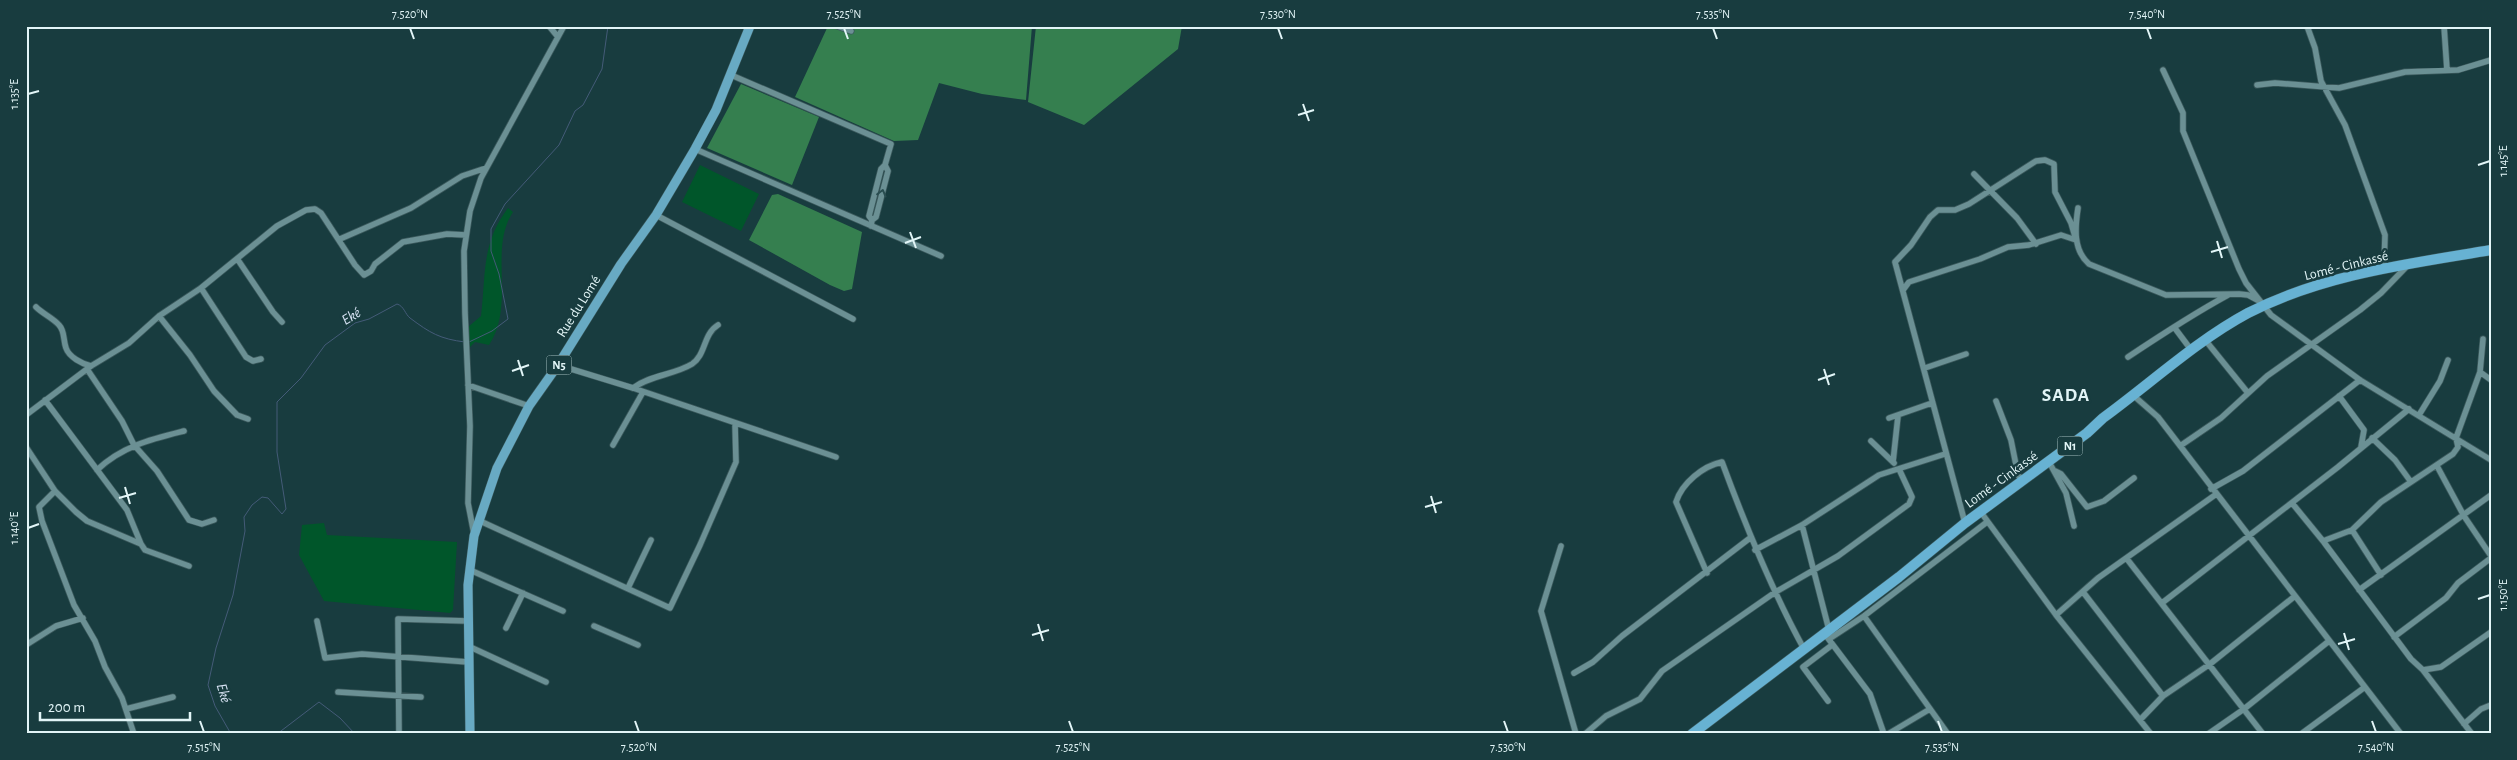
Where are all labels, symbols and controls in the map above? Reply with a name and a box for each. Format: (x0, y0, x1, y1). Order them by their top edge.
text: 7.520°N (392, 8, 428, 20)
text: 7.525°N (827, 8, 861, 20)
text: 7.530°N (1260, 8, 1296, 20)
text: 7.535°N (1696, 8, 1730, 20)
text: 7.540°N (2129, 8, 2165, 20)
text: 1.135°E (8, 79, 20, 109)
text: 1.145°E (2497, 145, 2509, 177)
one-way arrow (876, 189, 887, 198)
street label: Lomé - Cinkassé (2303, 249, 2390, 283)
street label: Rue du Lomé (554, 273, 603, 340)
water label: Eké (339, 305, 364, 328)
road number: N5 (546, 356, 572, 374)
district label: SADA (2042, 386, 2090, 405)
road number: N1 (2058, 436, 2082, 456)
street label: Lomé - Cinkassé (1963, 449, 2041, 511)
text: 1.140°E (8, 512, 20, 544)
text: 1.150°E (2497, 579, 2509, 611)
water label: Eké (214, 682, 233, 705)
scale bar (40, 690, 190, 722)
text: 200 m (48, 700, 85, 715)
text: 7.515°N (187, 741, 221, 753)
text: 7.520°N (621, 741, 657, 753)
text: 7.525°N (1056, 741, 1090, 753)
text: 7.530°N (1490, 741, 1526, 753)
text: 7.535°N (1925, 741, 1959, 753)
text: 7.540°N (2358, 741, 2394, 753)

